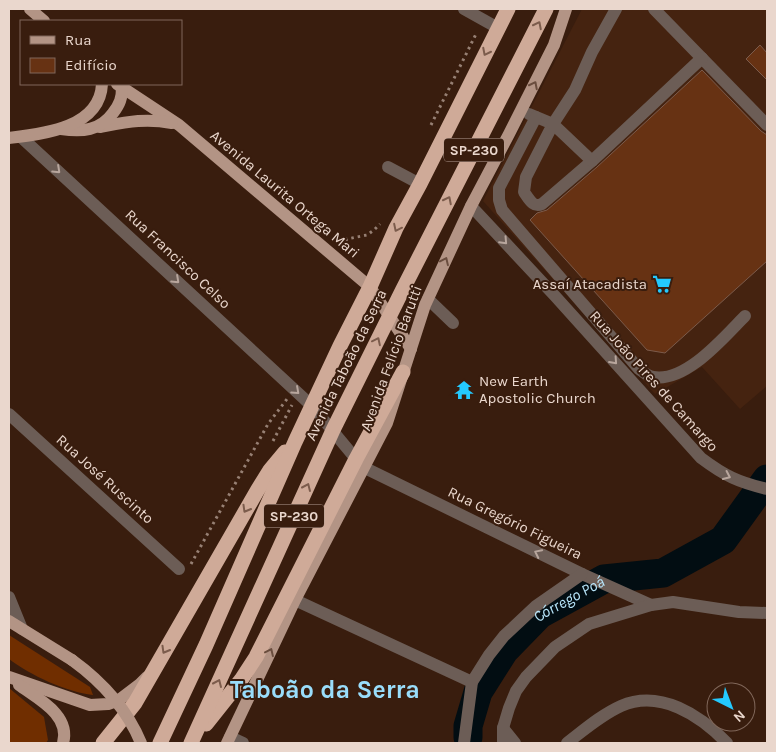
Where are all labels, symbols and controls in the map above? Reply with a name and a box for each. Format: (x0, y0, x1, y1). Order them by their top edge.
legend (20, 20, 182, 85)
one-way arrow (532, 21, 542, 30)
text: Rua (65, 31, 92, 49)
one-way arrow (482, 47, 492, 56)
text: Edifício (65, 56, 117, 74)
one-way arrow (528, 81, 538, 90)
street label: Avenida Laurita Ortega Mari (207, 126, 363, 262)
road number: SP-230 (444, 138, 504, 162)
one-way arrow (51, 164, 60, 173)
one-way arrow (442, 197, 452, 206)
street label: Rua Francisco Celso (122, 206, 234, 312)
one-way arrow (393, 223, 403, 232)
one-way arrow (498, 236, 507, 245)
one-way arrow (439, 257, 450, 266)
supermarket icon: Assaí Atacadista (651, 273, 673, 295)
one-way arrow (171, 274, 180, 283)
place label: Assaí Atacadista (533, 275, 647, 293)
street label: Avenida Felício Barutti (356, 283, 426, 433)
street label: Avenida Taboão da Serra (302, 286, 390, 444)
street label: Rua João Pires de Camargo (586, 307, 722, 455)
one-way arrow (371, 337, 381, 346)
one-way arrow (608, 356, 617, 365)
place label: New Earth Apostolic Church (479, 372, 596, 407)
temple icon: New Earth Apostolic Church (453, 379, 475, 401)
one-way arrow (290, 385, 299, 394)
street label: Rua José Ruscinto (53, 431, 157, 527)
one-way arrow (722, 470, 731, 480)
one-way arrow (301, 483, 311, 492)
street label: Rua Gregório Figueira (445, 483, 585, 563)
one-way arrow (242, 504, 252, 513)
road number: SP-230 (264, 504, 324, 528)
one-way arrow (534, 549, 543, 559)
water label: Córrego Poá (528, 571, 607, 626)
one-way arrow (161, 645, 171, 654)
one-way arrow (264, 648, 275, 657)
district label: Taboão da Serra (230, 675, 420, 704)
one-way arrow (212, 679, 222, 688)
north arrow (706, 682, 756, 732)
text: N (730, 707, 749, 726)

